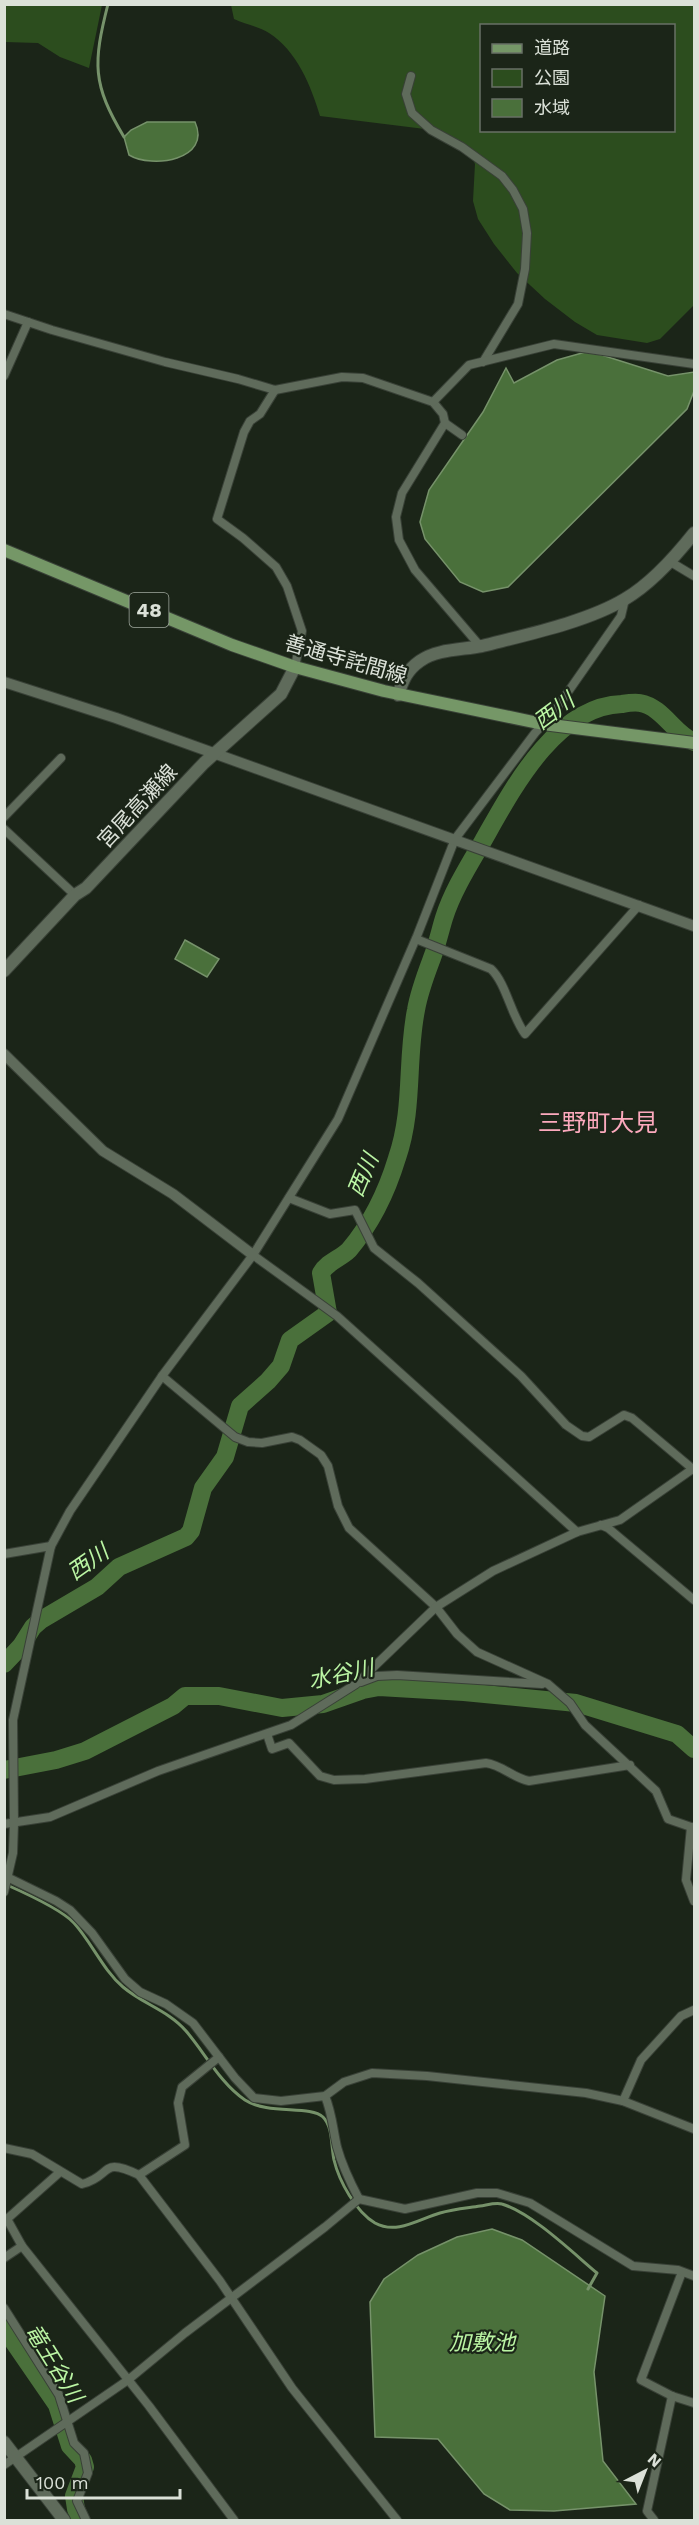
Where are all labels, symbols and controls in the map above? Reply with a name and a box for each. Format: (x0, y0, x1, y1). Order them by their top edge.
legend (480, 24, 675, 132)
text: 道路 (534, 37, 570, 58)
text: 公園 (534, 67, 570, 88)
text: 水域 (534, 97, 570, 118)
road number: 48 (130, 593, 168, 627)
street label: 善通寺詫間線 (282, 630, 410, 688)
water label: 西川 (529, 687, 581, 734)
street label: 宮尾高瀬線 (92, 759, 182, 853)
district label: 三野町大見 (538, 1109, 658, 1137)
water label: 西川 (343, 1148, 384, 1200)
water label: 西川 (63, 1538, 115, 1585)
water label: 水谷川 (306, 1654, 378, 1693)
water label: 竜王谷川 (20, 2319, 89, 2409)
water label: 加敷池 (449, 2330, 517, 2355)
north arrow (615, 2441, 675, 2501)
text: N (644, 2449, 665, 2471)
scale bar (27, 2462, 180, 2500)
text: 100 m (36, 2472, 89, 2493)

